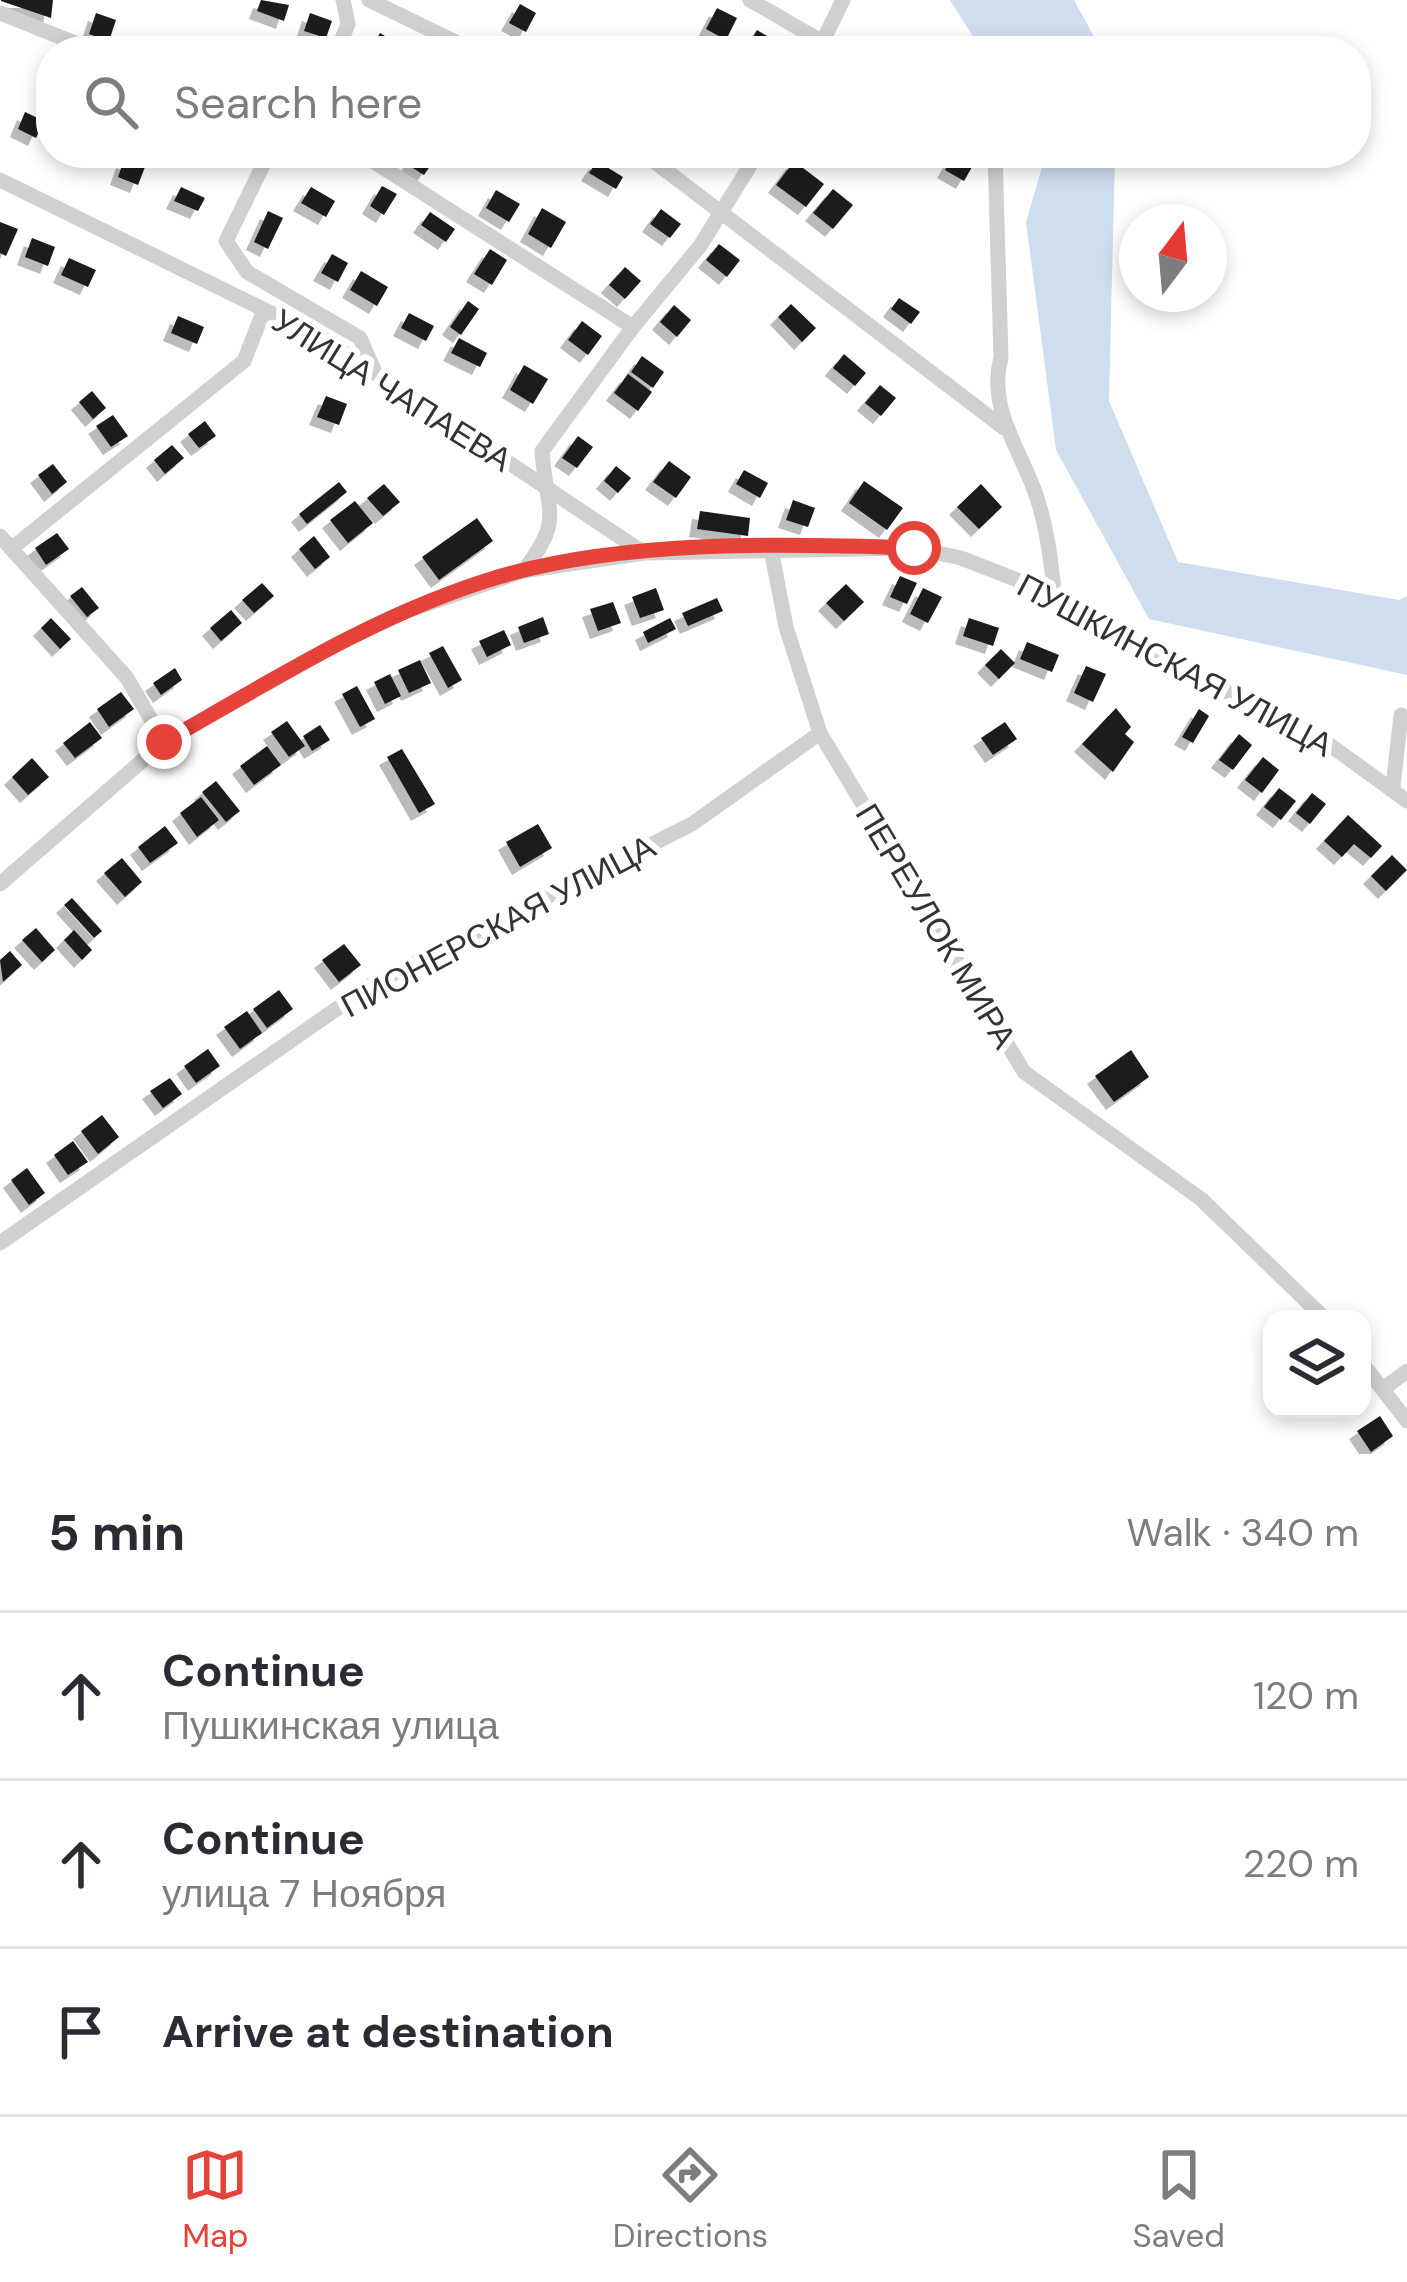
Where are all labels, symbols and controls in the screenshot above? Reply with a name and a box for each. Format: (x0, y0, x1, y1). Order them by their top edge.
search box (36, 36, 1371, 168)
icon: search (78, 69, 144, 135)
text: Search here (174, 73, 422, 132)
north arrow (1119, 204, 1227, 312)
street label: УЛИЦА ЧАПАЕВА (264, 299, 520, 481)
route start (887, 521, 941, 575)
street label: ПУШКИНСКАЯ УЛИЦА (1010, 564, 1340, 766)
route end (137, 715, 191, 769)
street label: ПЕРЕУЛОК МИРА (846, 796, 1026, 1056)
street label: ПИОНЕРСКАЯ УЛИЦА (333, 825, 663, 1027)
map controls (1263, 1310, 1371, 1418)
button: layers (1263, 1310, 1371, 1418)
text: 5 min (48, 1499, 185, 1566)
text: Walk · 340 m (1127, 1507, 1359, 1558)
text: Continue (162, 1641, 365, 1700)
icon: ahead (48, 1663, 114, 1729)
text: 120 m (1253, 1670, 1359, 1721)
text: Пушкинская улица (162, 1700, 499, 1751)
text: Continue (162, 1809, 365, 1868)
icon: ahead (48, 1831, 114, 1897)
text: 220 m (1243, 1838, 1359, 1889)
text: улица 7 Ноября (162, 1868, 446, 1919)
icon: arrive (48, 1999, 114, 2065)
text: Arrive at destination (162, 2002, 614, 2061)
tab: Map (182, 2142, 249, 2257)
tab: Directions (613, 2142, 768, 2257)
tab: Saved (1132, 2142, 1225, 2257)

